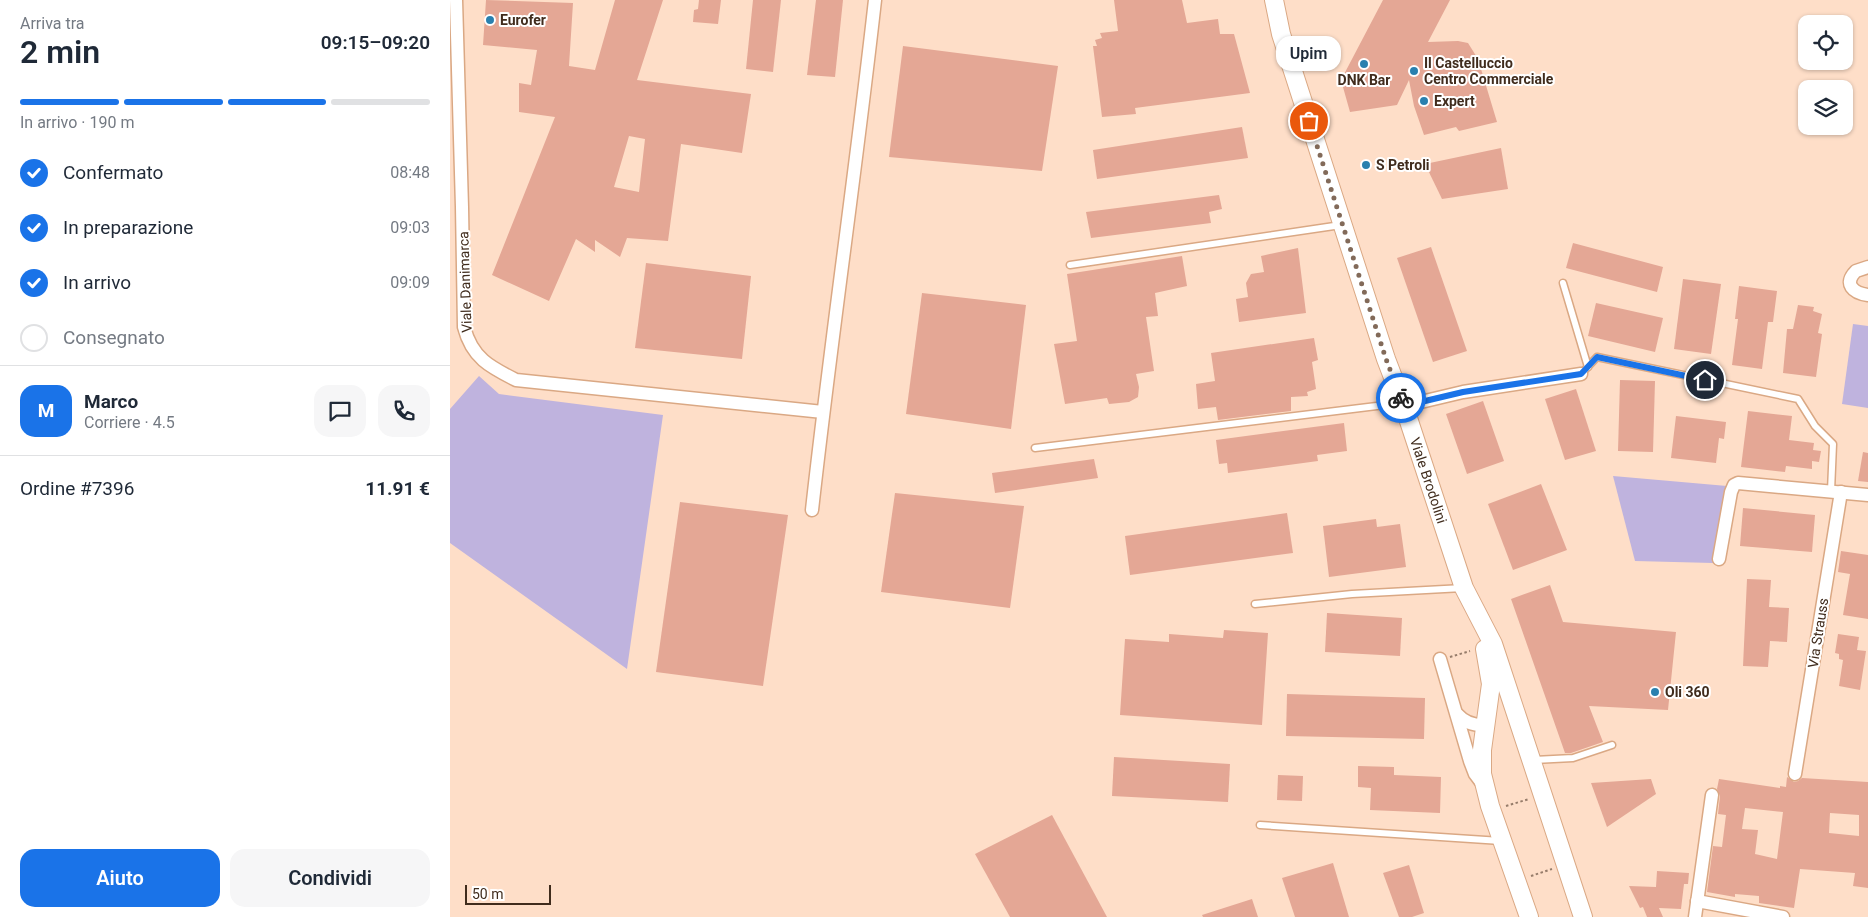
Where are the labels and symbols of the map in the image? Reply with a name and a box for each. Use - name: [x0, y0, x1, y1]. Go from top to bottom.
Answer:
- place label: Eurofer: [500, 12, 546, 28]
- marker: Eurofer: [484, 14, 496, 26]
- callout: Upim: [1276, 36, 1342, 71]
- place label: Il Castelluccio Centro Commerciale: [1424, 55, 1554, 87]
- marker: DNK Bar: [1358, 58, 1370, 70]
- marker: Il Castelluccio Centro Commerciale: [1408, 65, 1420, 77]
- place label: DNK Bar: [1338, 72, 1390, 88]
- place label: Expert: [1434, 93, 1475, 109]
- marker: Expert: [1418, 95, 1430, 107]
- pin: [1288, 100, 1330, 142]
- place label: S Petroli: [1376, 157, 1430, 173]
- marker: S Petroli: [1360, 159, 1372, 171]
- street label: Viale Danimarca: [455, 231, 475, 333]
- pin: [1684, 359, 1726, 401]
- courier: [1376, 373, 1426, 423]
- street label: Viale Brodolini: [1407, 435, 1450, 525]
- street label: Via Strauss: [1805, 597, 1831, 669]
- place label: Oli 360: [1665, 684, 1710, 700]
- marker: Oli 360: [1649, 686, 1661, 698]
- scale bar: [465, 882, 551, 905]

